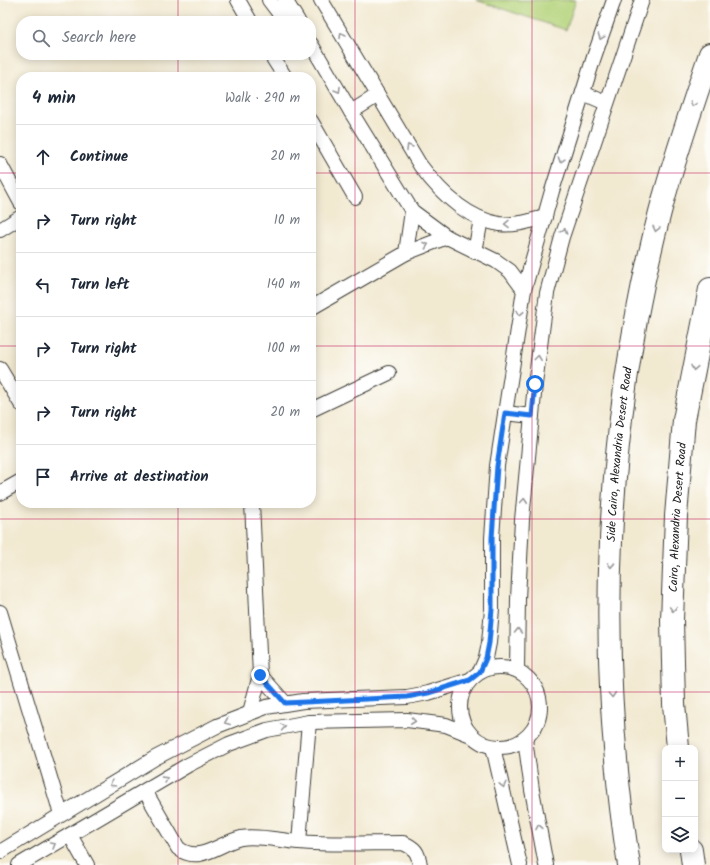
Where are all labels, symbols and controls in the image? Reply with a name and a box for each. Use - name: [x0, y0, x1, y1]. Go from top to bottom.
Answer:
- search box: [16, 16, 316, 60]
- text: Search here: [62, 26, 136, 50]
- icon: search: [30, 27, 52, 49]
- one-way arrow: [340, 32, 347, 39]
- one-way arrow: [598, 33, 606, 40]
- text: 4 min: [32, 85, 76, 112]
- one-way arrow: [333, 85, 340, 93]
- text: Walk · 290 m: [225, 88, 300, 109]
- one-way arrow: [689, 101, 698, 108]
- one-way arrow: [406, 144, 413, 151]
- text: Continue: [70, 145, 128, 169]
- icon: ahead: [32, 146, 54, 168]
- text: 20 m: [270, 146, 300, 167]
- one-way arrow: [557, 157, 566, 164]
- text: Turn right: [70, 209, 137, 233]
- icon: right: [32, 210, 54, 232]
- text: 10 m: [274, 210, 300, 231]
- one-way arrow: [504, 220, 510, 228]
- one-way arrow: [652, 225, 661, 232]
- one-way arrow: [559, 227, 568, 234]
- one-way arrow: [423, 241, 430, 249]
- text: Turn left: [70, 273, 130, 297]
- icon: left: [32, 274, 54, 296]
- text: 140 m: [267, 274, 300, 295]
- one-way arrow: [517, 310, 525, 316]
- text: Turn right: [70, 337, 137, 361]
- icon: right: [32, 338, 54, 360]
- text: 100 m: [267, 338, 300, 359]
- one-way arrow: [534, 355, 543, 361]
- street label: Side Cairo, Alexandria Desert Road: [601, 365, 638, 542]
- one-way arrow: [691, 365, 699, 371]
- route start: [526, 375, 544, 393]
- text: Turn right: [70, 401, 137, 425]
- icon: right: [32, 402, 54, 424]
- text: 20 m: [270, 402, 300, 423]
- street label: Cairo, Alexandria Desert Road: [664, 441, 692, 593]
- text: Arrive at destination: [70, 465, 209, 489]
- icon: arrive: [32, 466, 54, 488]
- one-way arrow: [519, 498, 528, 504]
- one-way arrow: [606, 562, 615, 568]
- one-way arrow: [668, 606, 677, 612]
- one-way arrow: [514, 628, 522, 634]
- route end: [251, 666, 269, 684]
- one-way arrow: [608, 692, 616, 698]
- one-way arrow: [410, 716, 416, 725]
- one-way arrow: [223, 717, 230, 725]
- one-way arrow: [280, 723, 286, 732]
- map controls: [662, 745, 698, 853]
- button: +: [662, 745, 698, 781]
- one-way arrow: [161, 776, 168, 784]
- one-way arrow: [109, 779, 116, 786]
- button: −: [662, 781, 698, 817]
- one-way arrow: [499, 782, 507, 788]
- button: layers: [662, 817, 698, 853]
- one-way arrow: [535, 824, 543, 830]
- one-way arrow: [49, 843, 56, 850]

